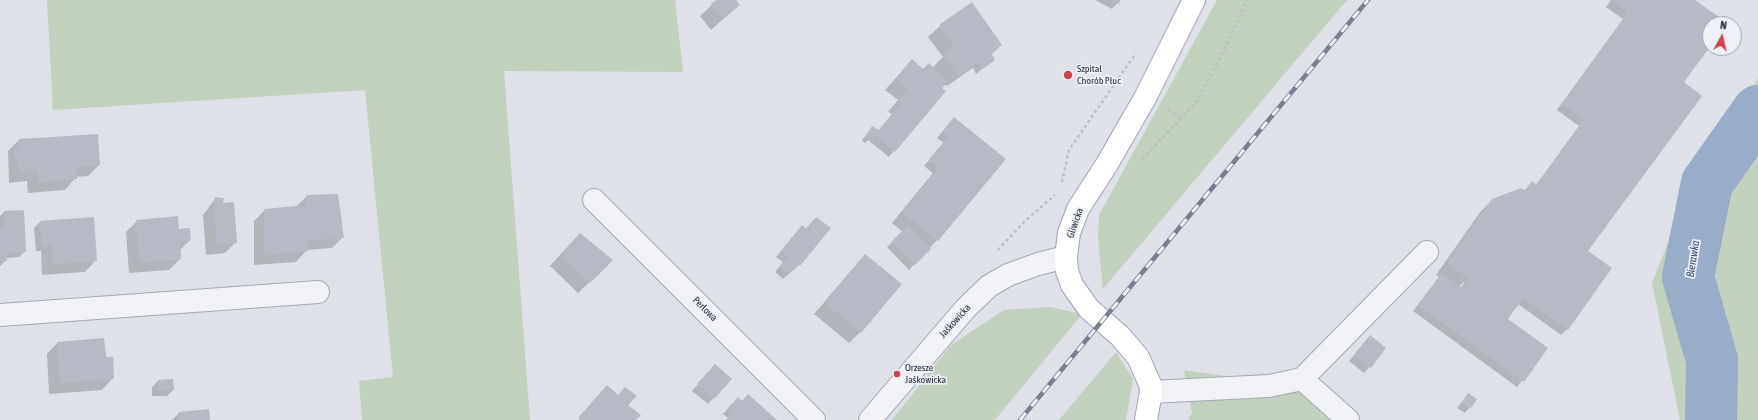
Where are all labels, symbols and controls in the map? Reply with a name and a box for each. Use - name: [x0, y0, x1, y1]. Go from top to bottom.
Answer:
- north arrow: [1702, 16, 1742, 56]
- text: N: [1719, 19, 1728, 32]
- place label: Szpital Chorób Płuc: [1077, 63, 1121, 86]
- marker: Szpital Chorób Płuc: [1062, 69, 1074, 81]
- street label: Gliwicka: [1064, 206, 1086, 240]
- water label: Bierawka: [1684, 240, 1702, 278]
- street label: Perłowa: [690, 294, 720, 324]
- street label: Jaśkowicka: [937, 302, 973, 340]
- place label: Orzesze Jaśkowicka: [905, 362, 946, 386]
- marker: Orzesze Jaśkowicka: [892, 369, 902, 379]

